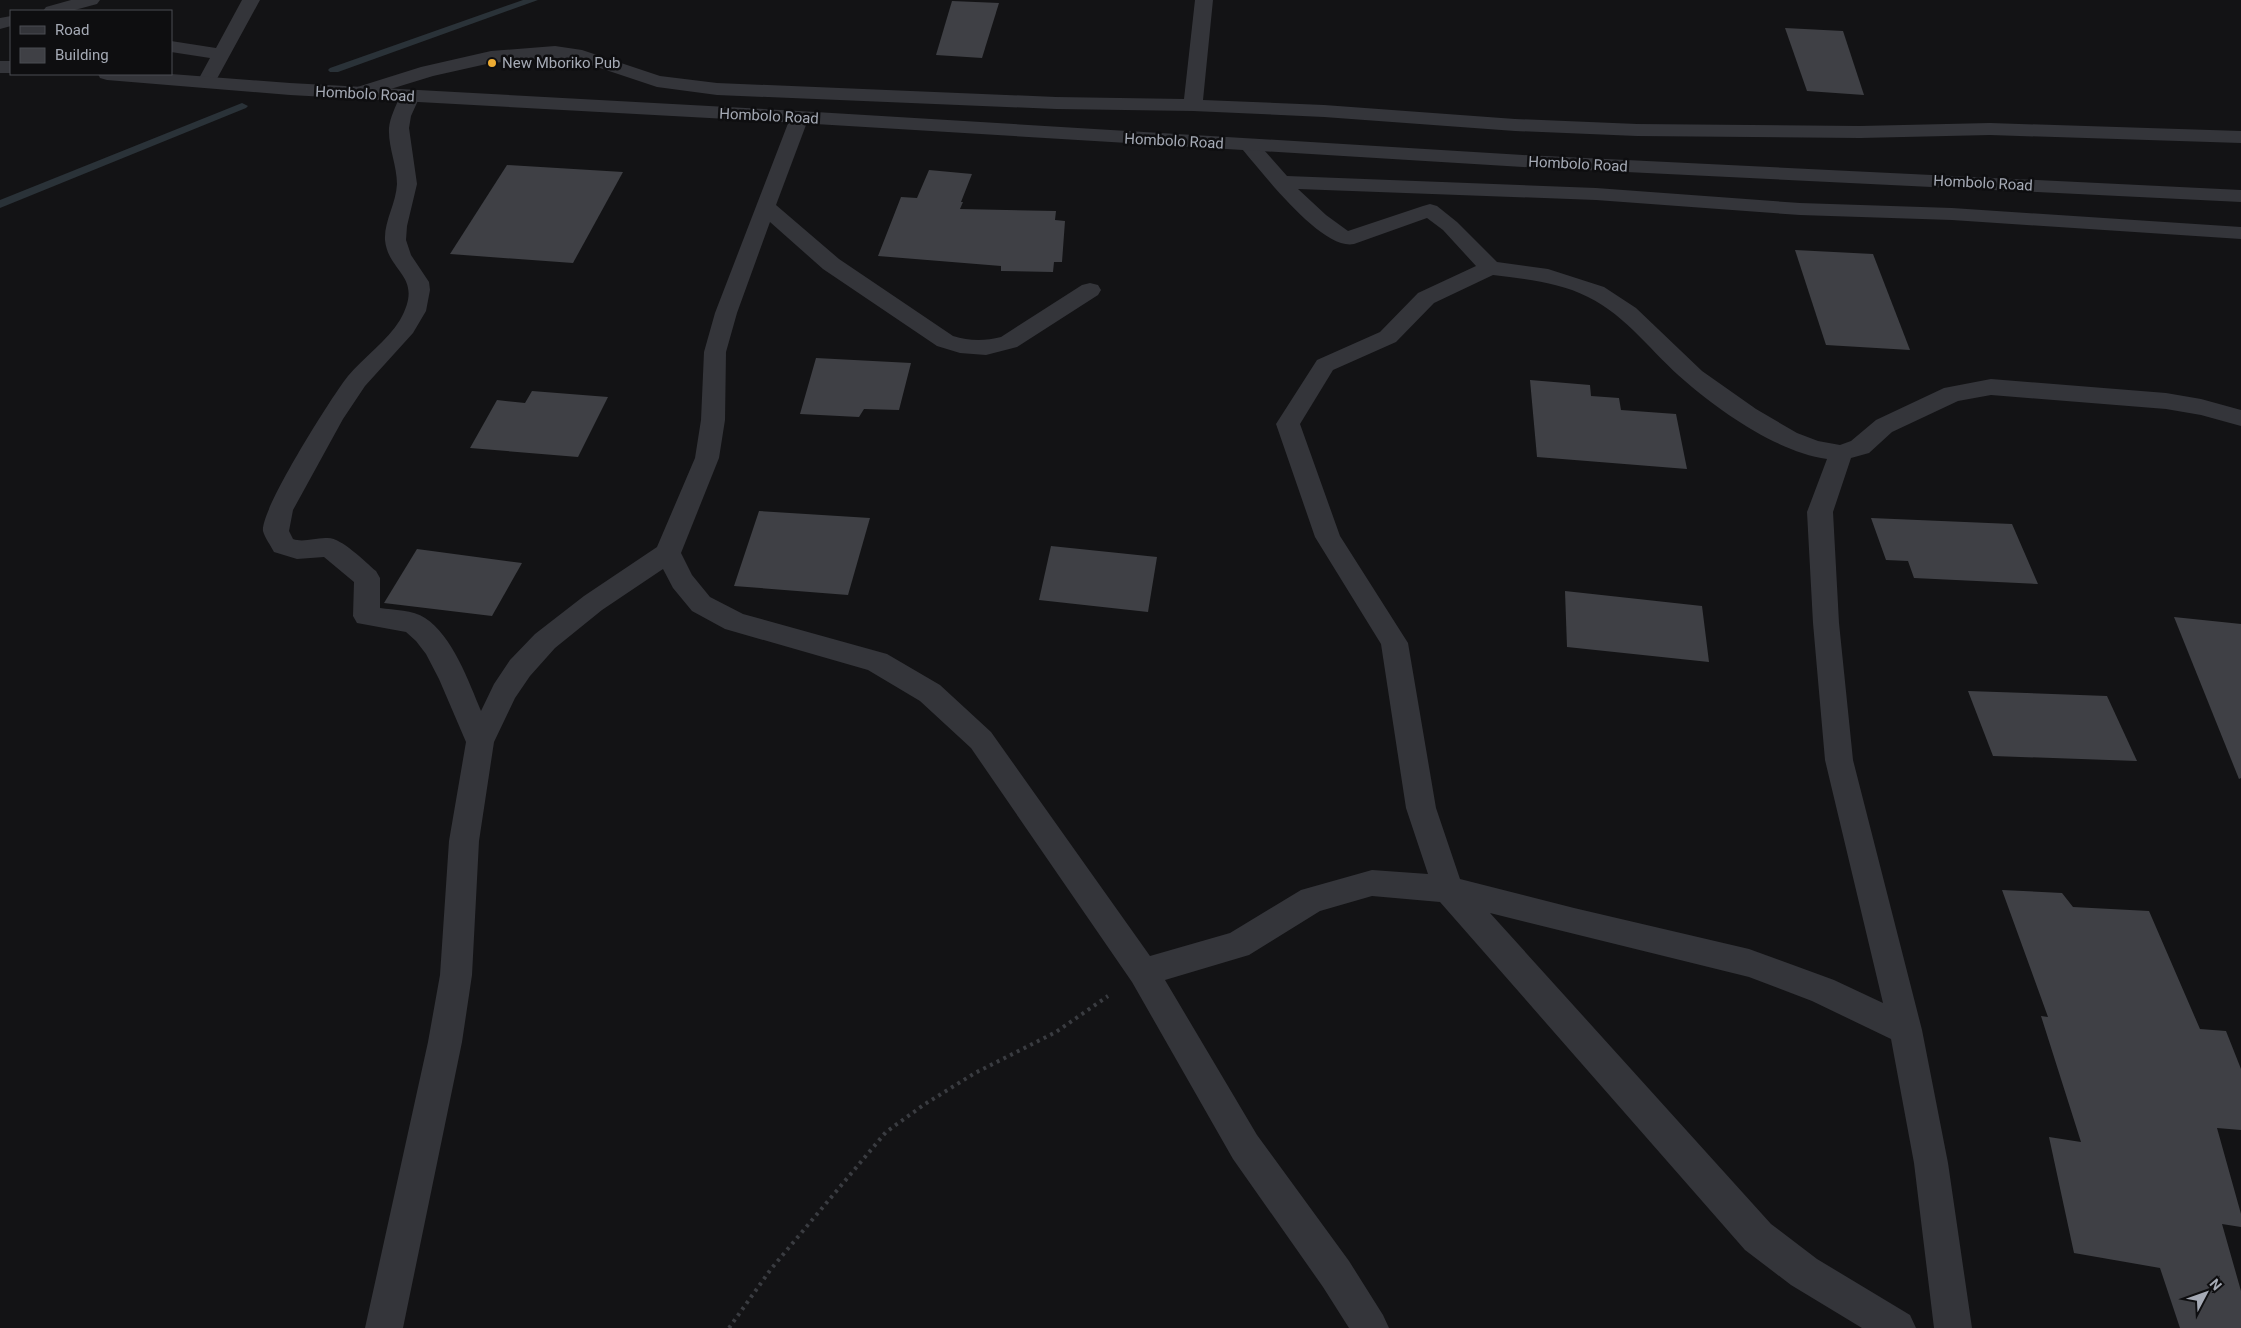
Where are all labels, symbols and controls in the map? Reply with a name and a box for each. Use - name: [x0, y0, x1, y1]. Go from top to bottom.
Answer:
- legend: [10, 10, 172, 75]
- text: Road: [55, 21, 89, 39]
- text: Building: [55, 46, 109, 64]
- place label: New Mboriko Pub: [502, 54, 620, 72]
- marker: New Mboriko Pub: [486, 57, 498, 69]
- street label: Hombolo Road: [315, 82, 415, 106]
- street label: Hombolo Road: [719, 104, 819, 128]
- street label: Hombolo Road: [1124, 129, 1224, 153]
- street label: Hombolo Road: [1528, 152, 1628, 176]
- street label: Hombolo Road: [1933, 171, 2033, 195]
- north arrow: [2181, 1268, 2231, 1318]
- text: N: [2207, 1275, 2225, 1293]

